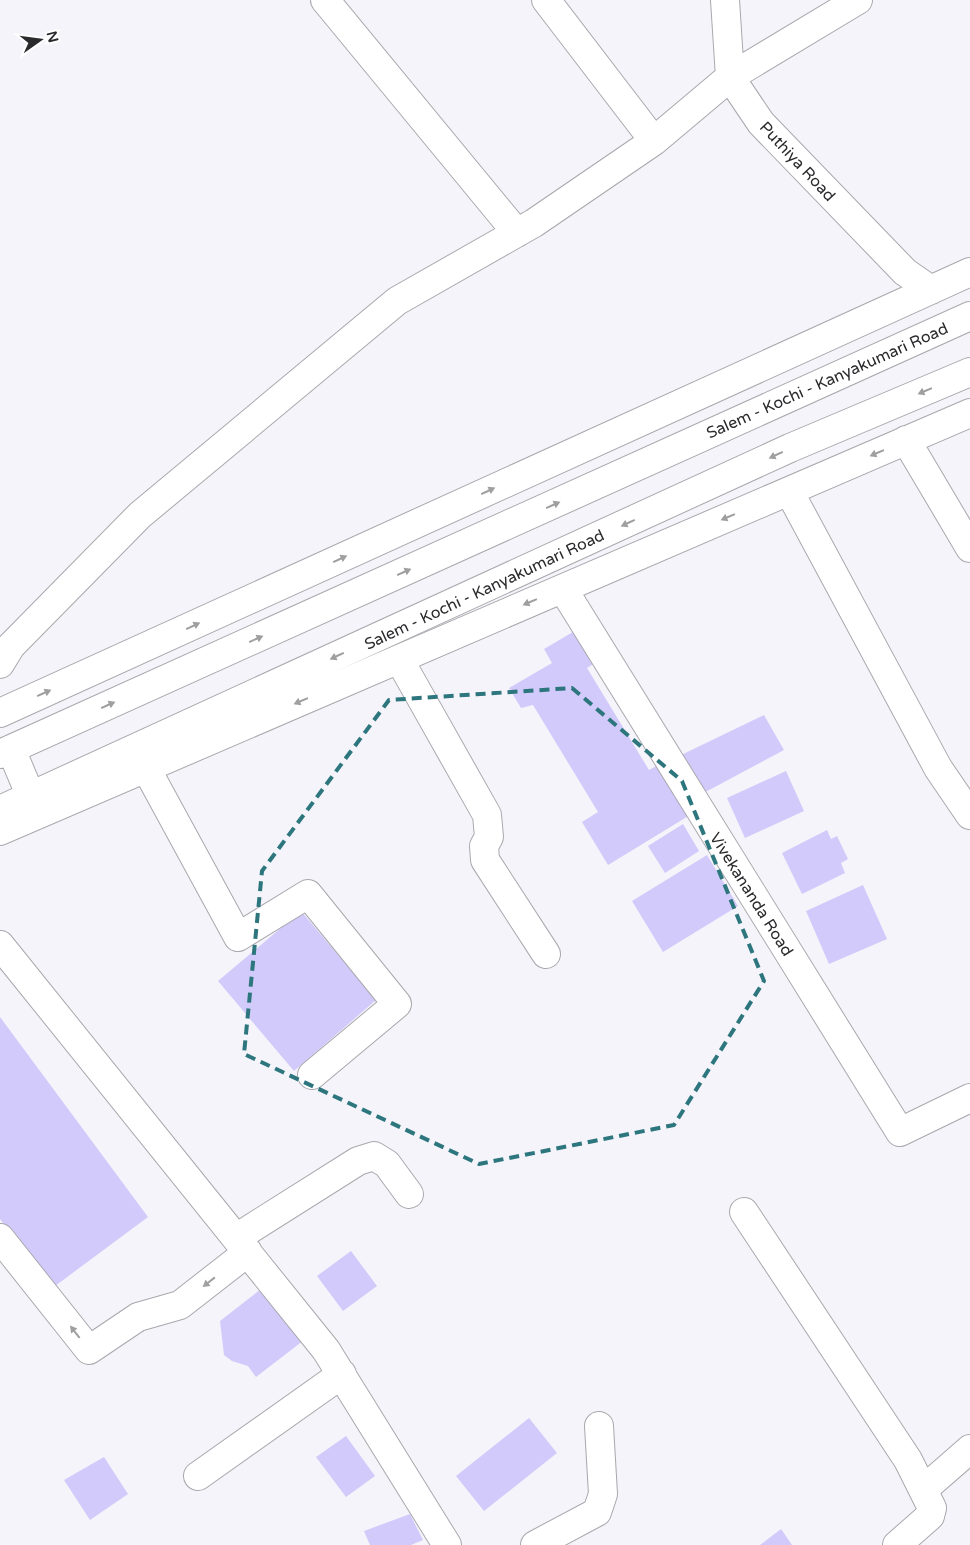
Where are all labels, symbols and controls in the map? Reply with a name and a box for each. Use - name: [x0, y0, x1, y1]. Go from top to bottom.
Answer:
- north arrow: [15, 15, 65, 65]
- text: N: [43, 29, 62, 44]
- street label: Puthiya Road: [755, 118, 839, 206]
- street label: Salem - Kochi - Kanyakumari Road: [703, 318, 951, 443]
- one-way arrow: [917, 387, 932, 395]
- one-way arrow: [870, 449, 884, 457]
- one-way arrow: [769, 451, 783, 459]
- one-way arrow: [481, 487, 495, 495]
- one-way arrow: [546, 500, 560, 508]
- one-way arrow: [721, 514, 735, 522]
- one-way arrow: [621, 519, 635, 527]
- street label: Salem - Kochi - Kanyakumari Road: [361, 525, 608, 654]
- one-way arrow: [333, 554, 347, 562]
- one-way arrow: [397, 567, 411, 575]
- one-way arrow: [523, 599, 538, 607]
- one-way arrow: [186, 622, 200, 630]
- one-way arrow: [249, 634, 263, 642]
- one-way arrow: [330, 652, 344, 660]
- one-way arrow: [37, 689, 51, 697]
- one-way arrow: [294, 698, 308, 706]
- one-way arrow: [101, 701, 115, 709]
- street label: Vivekananda Road: [705, 829, 797, 960]
- one-way arrow: [203, 1277, 216, 1288]
- one-way arrow: [70, 1325, 80, 1339]

